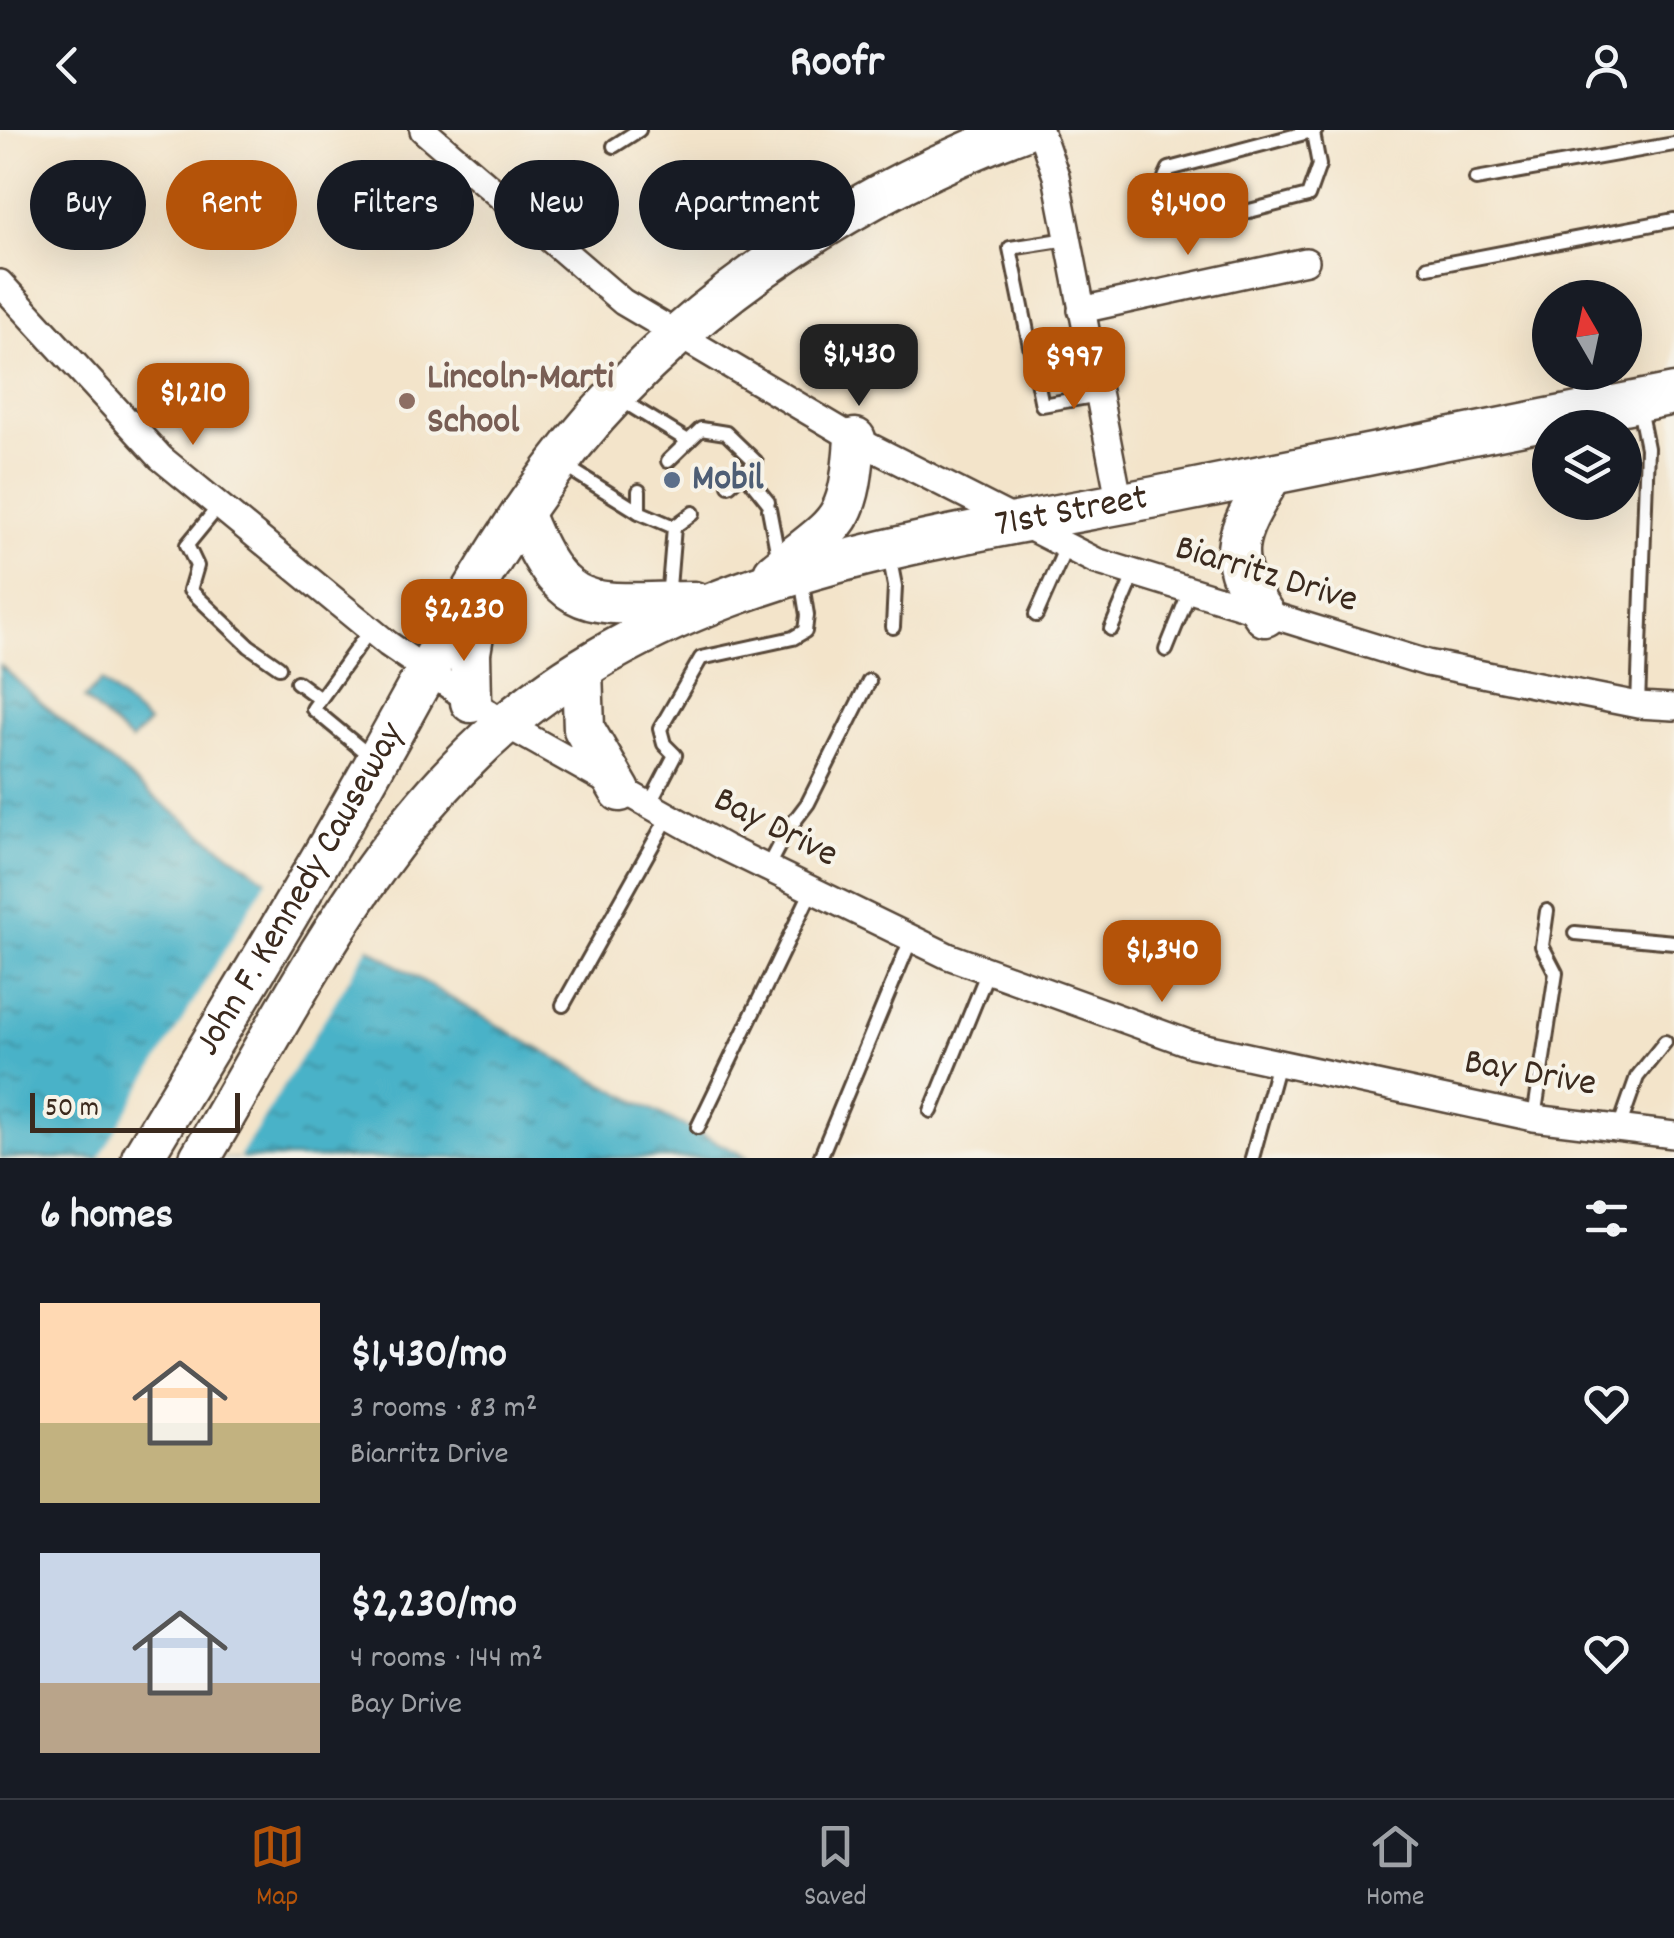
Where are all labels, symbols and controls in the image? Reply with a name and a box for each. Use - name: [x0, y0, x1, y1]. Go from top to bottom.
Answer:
- text: Roofr: [790, 33, 884, 97]
- icon: back: [40, 38, 95, 93]
- icon: person: [1579, 38, 1634, 93]
- chip: Buy: [30, 160, 146, 250]
- chip: Rent: [166, 160, 297, 250]
- chip: Filters: [317, 160, 474, 250]
- chip: New: [494, 160, 619, 250]
- chip: Apartment: [639, 160, 855, 250]
- pin: $1,400: [1107, 173, 1269, 258]
- text: $1,400: [1149, 182, 1227, 228]
- north arrow: [1532, 280, 1642, 390]
- map controls: [1532, 280, 1642, 520]
- pin: $1,430: [778, 324, 940, 409]
- pin: $997: [1015, 327, 1133, 412]
- text: $1,430: [822, 333, 896, 379]
- text: $997: [1045, 336, 1103, 382]
- place label: Lincoln-Marti School: [427, 352, 614, 451]
- pin: $1,210: [112, 363, 274, 448]
- text: $1,210: [159, 372, 227, 418]
- marker: Lincoln-Marti School: [396, 390, 418, 412]
- button: layers: [1532, 410, 1642, 520]
- place label: Mobil: [692, 453, 765, 508]
- marker: Mobil: [661, 469, 683, 491]
- street label: 71st Street: [991, 472, 1152, 554]
- street label: Biarritz Drive: [1168, 522, 1364, 630]
- pin: $2,230: [383, 579, 545, 664]
- text: $2,230: [423, 588, 505, 634]
- street label: John F. Kennedy Causeway: [182, 712, 420, 1067]
- street label: Bay Drive: [703, 774, 847, 884]
- pin: $1,340: [1081, 920, 1243, 1005]
- text: $1,340: [1125, 929, 1199, 975]
- street label: Bay Drive: [1460, 1036, 1600, 1114]
- scale bar: [30, 1088, 240, 1133]
- text: 50 m: [45, 1090, 99, 1130]
- text: 6 homes: [40, 1188, 173, 1248]
- icon: filters: [1579, 1191, 1634, 1246]
- text: $1,430/mo: [350, 1327, 507, 1387]
- icon: home: [120, 1343, 240, 1463]
- icon: heart: [1579, 1376, 1634, 1431]
- text: 3 rooms · 83 m²: [350, 1387, 537, 1433]
- text: Biarritz Drive: [350, 1433, 509, 1479]
- text: $2,230/mo: [350, 1577, 517, 1637]
- icon: home: [120, 1593, 240, 1713]
- icon: heart: [1579, 1626, 1634, 1681]
- text: 4 rooms · 144 m²: [350, 1637, 543, 1683]
- text: Bay Drive: [350, 1683, 462, 1729]
- tab: Map: [250, 1819, 305, 1919]
- tab: Saved: [804, 1819, 867, 1919]
- tab: Home: [1366, 1819, 1424, 1919]

